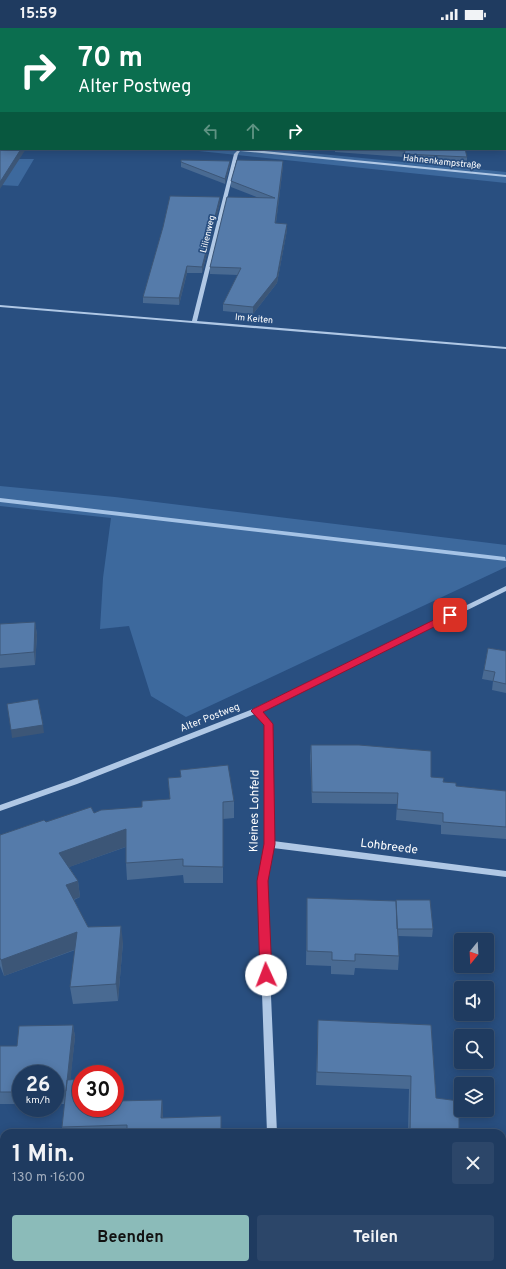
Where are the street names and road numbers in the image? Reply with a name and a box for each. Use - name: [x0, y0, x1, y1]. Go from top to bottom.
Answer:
- street label: Hahnenkampstraße: [402, 152, 482, 172]
- street label: Lilienweg: [198, 214, 218, 254]
- street label: Im Keiten: [234, 312, 274, 326]
- street label: Alter Postweg: [178, 701, 242, 735]
- street label: Kleines Lohfeld: [246, 770, 264, 852]
- street label: Lohbreede: [359, 836, 419, 858]

